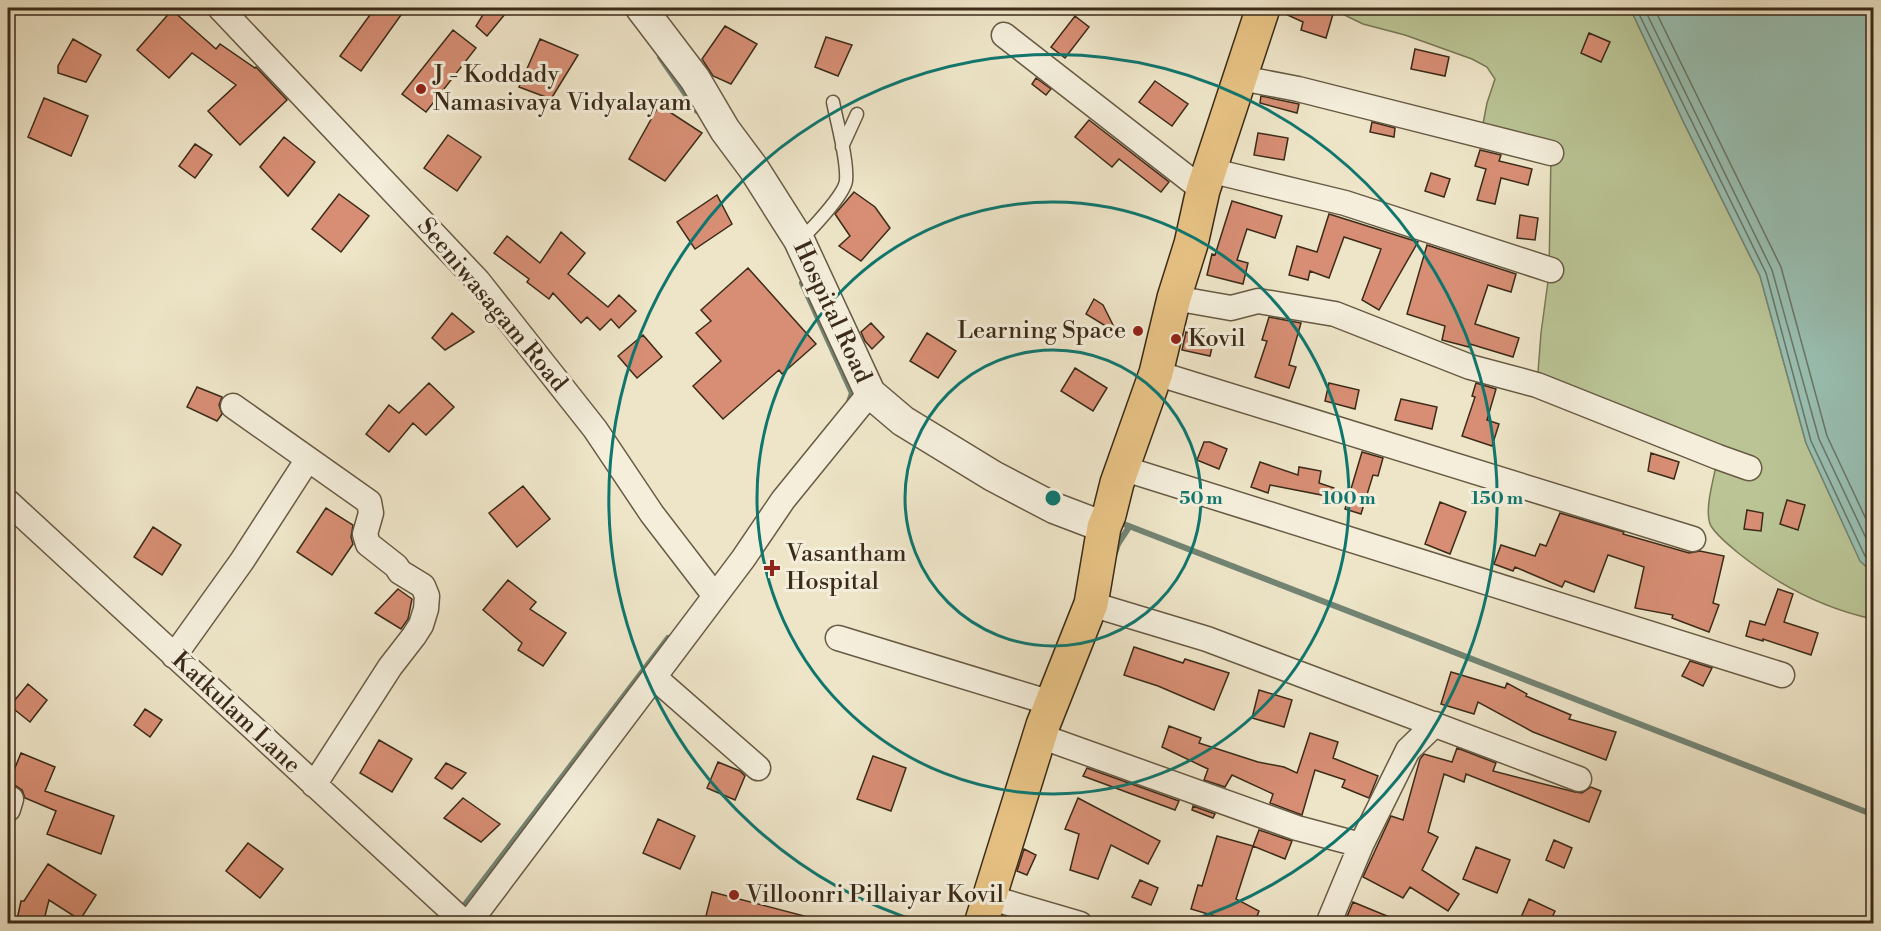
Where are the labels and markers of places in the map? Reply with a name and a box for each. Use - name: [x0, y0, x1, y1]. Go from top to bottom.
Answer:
- place label: J - Koddady Namasivaya Vidyalayam: [432, 60, 692, 118]
- marker: J - Koddady Namasivaya Vidyalayam: [414, 82, 428, 96]
- place label: Learning Space: [957, 316, 1126, 346]
- marker: Learning Space: [1131, 324, 1145, 338]
- place label: Kovil: [1188, 324, 1245, 354]
- marker: Kovil: [1169, 332, 1183, 346]
- centre of rings: [1043, 488, 1063, 508]
- place label: Vasantham Hospital: [785, 539, 906, 597]
- marker: Vasantham Hospital: [763, 559, 781, 577]
- place label: Villoonri Pillaiyar Kovil: [745, 880, 1004, 910]
- marker: Villoonri Pillaiyar Kovil: [727, 888, 741, 902]

